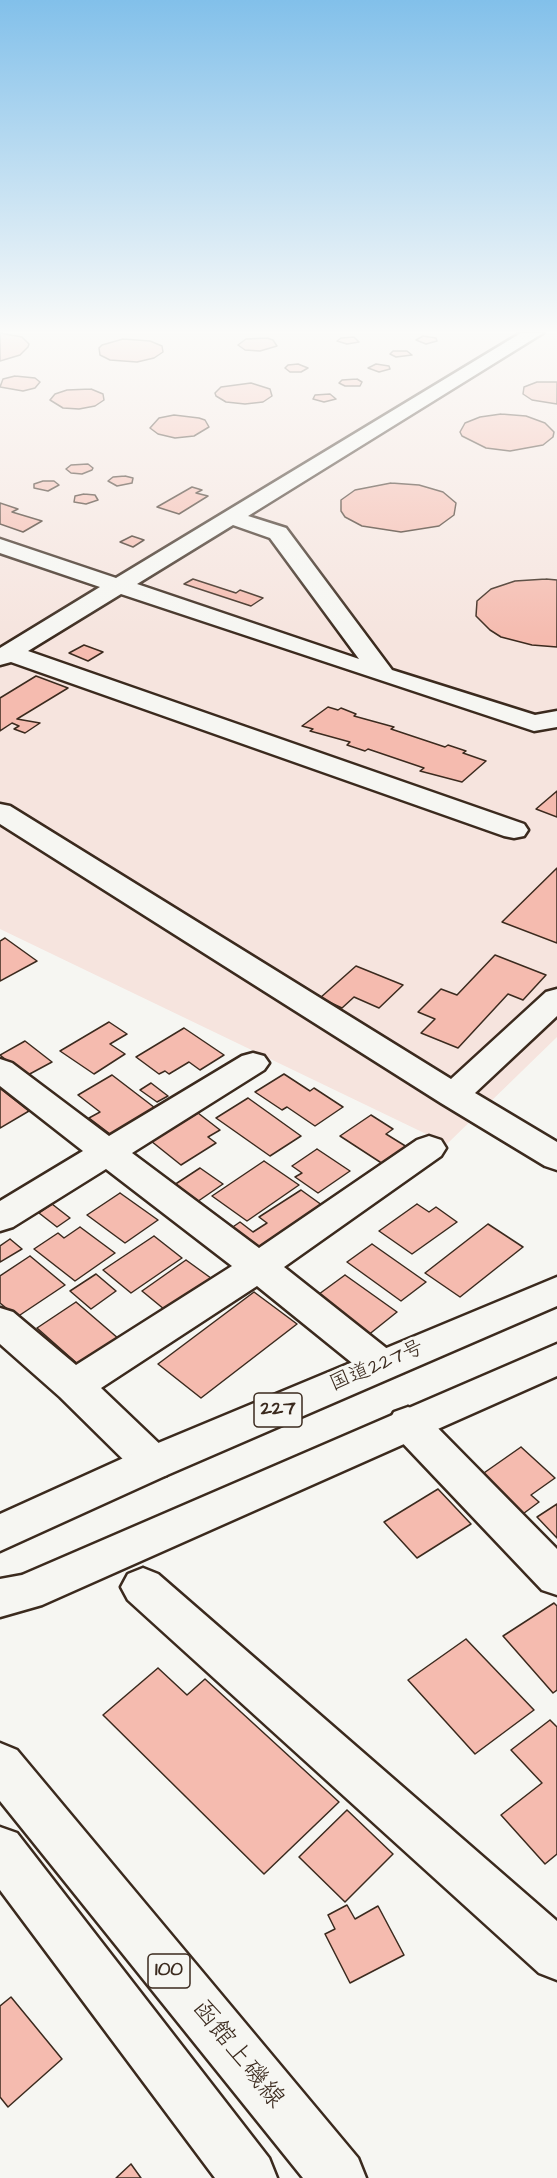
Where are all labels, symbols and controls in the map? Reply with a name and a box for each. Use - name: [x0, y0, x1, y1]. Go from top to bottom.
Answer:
- street label: 国道227号: [326, 1336, 428, 1398]
- road number: 227: [254, 1393, 302, 1427]
- road number: 100: [148, 1954, 190, 1988]
- street label: 函館上磯線: [184, 1995, 290, 2115]

